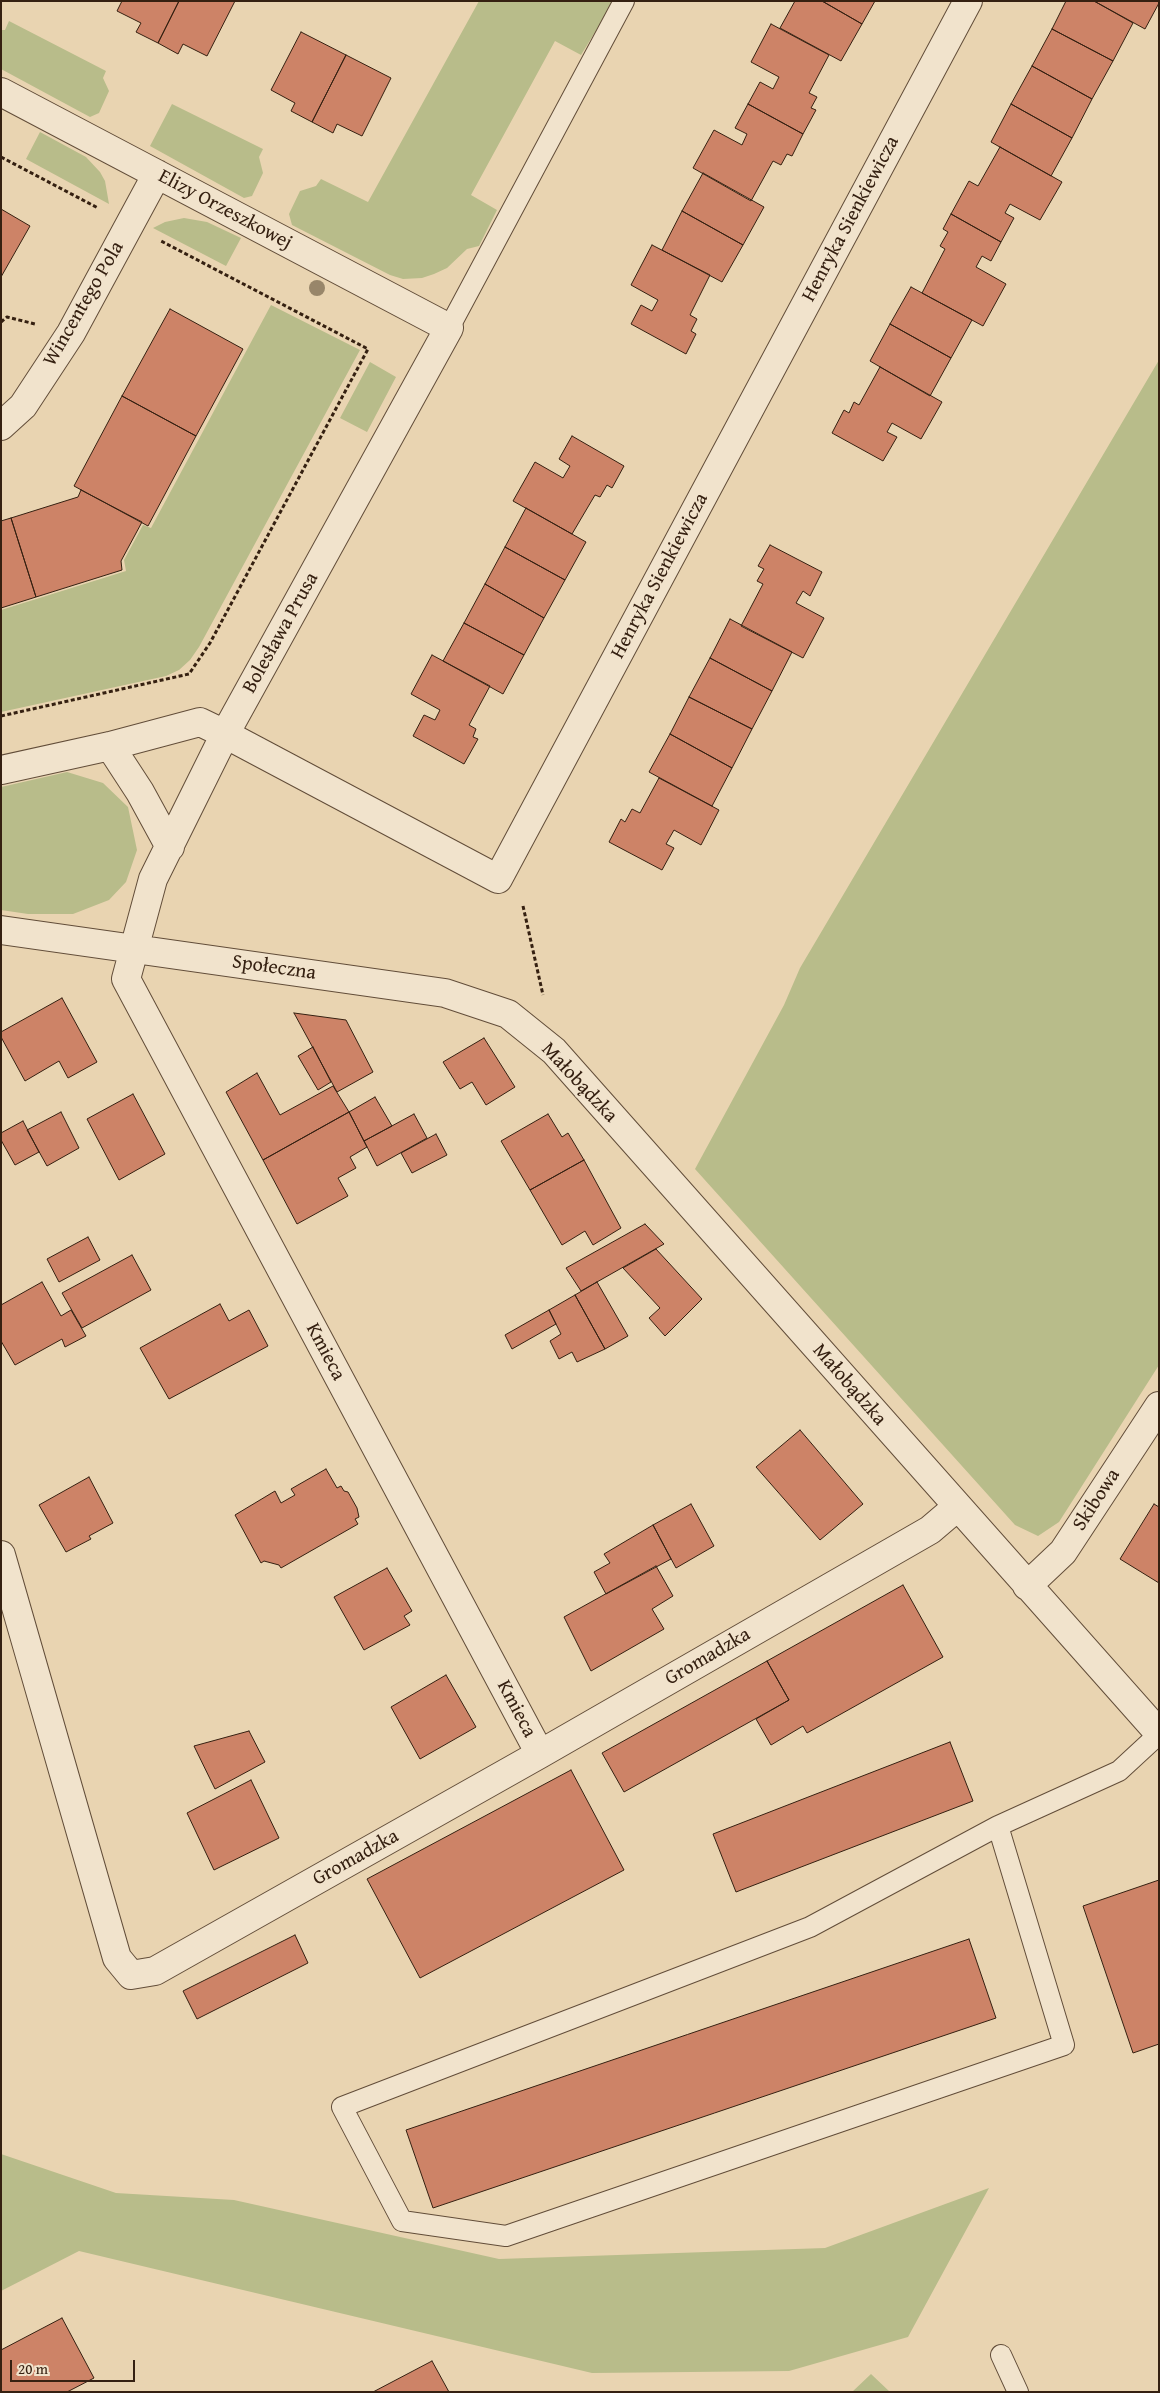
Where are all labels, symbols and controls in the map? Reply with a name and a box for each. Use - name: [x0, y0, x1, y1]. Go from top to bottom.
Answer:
- street label: Henryka Sienkiewicza: [797, 132, 905, 306]
- street label: Elizy Orzeszkowej: [154, 165, 296, 255]
- street label: Wincentego Pola: [39, 237, 129, 371]
- street label: Henryka Sienkiewicza: [606, 489, 714, 663]
- street label: Bolesława Prusa: [238, 568, 324, 698]
- street label: Społeczna: [231, 950, 317, 986]
- street label: Małobądzka: [536, 1038, 622, 1128]
- street label: Kmieca: [300, 1319, 350, 1385]
- street label: Małobądzka: [807, 1339, 891, 1431]
- street label: Skibowa: [1068, 1464, 1126, 1536]
- street label: Gromadzka: [661, 1623, 755, 1691]
- street label: Kmieca: [491, 1676, 541, 1742]
- street label: Gromadzka: [309, 1825, 403, 1891]
- scale bar: [12, 2350, 138, 2382]
- text: 20 m: [18, 2358, 48, 2379]

